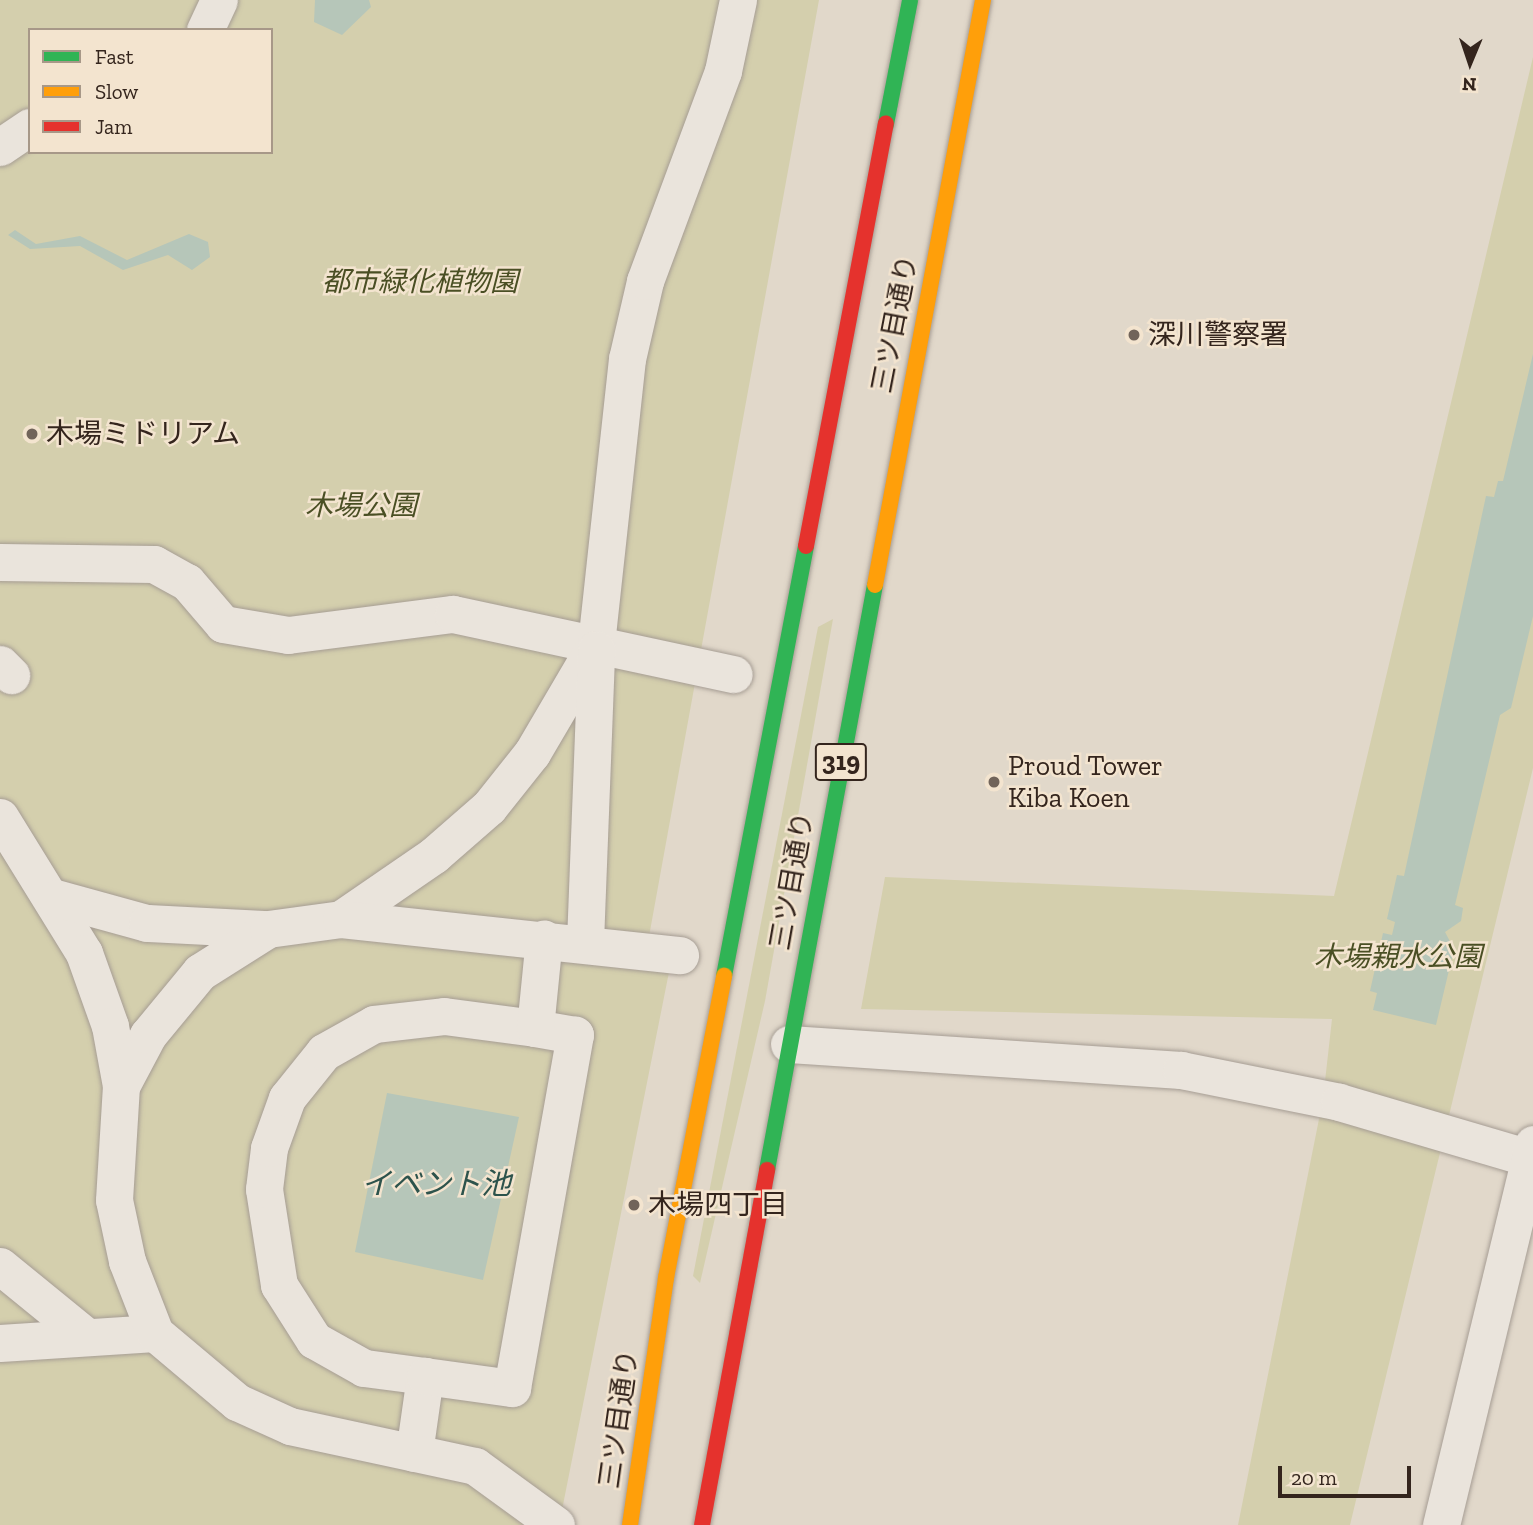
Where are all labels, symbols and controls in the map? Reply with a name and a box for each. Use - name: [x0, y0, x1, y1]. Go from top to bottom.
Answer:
- legend: [28, 28, 273, 154]
- north arrow: [1435, 28, 1505, 98]
- text: Fast: [95, 44, 134, 69]
- text: N: [1462, 73, 1477, 96]
- text: Slow: [95, 79, 138, 104]
- text: Jam: [95, 114, 132, 139]
- street label: 三ツ目通り: [865, 252, 925, 396]
- park label: 都市緑化植物園: [322, 265, 518, 299]
- place label: 深川警察署: [1148, 318, 1288, 352]
- marker: 深川警察署: [1126, 327, 1142, 343]
- place label: 木場ミドリアム: [46, 417, 242, 451]
- marker: 木場ミドリアム: [24, 426, 40, 442]
- park label: 木場公園: [305, 489, 417, 523]
- road number: 319: [815, 740, 867, 784]
- place label: Proud Tower Kiba Koen: [1008, 749, 1163, 815]
- marker: Proud Tower Kiba Koen: [986, 774, 1002, 790]
- street label: 三ツ目通り: [763, 809, 821, 953]
- park label: 木場親水公園: [1314, 940, 1482, 974]
- water label: イベント池: [361, 1166, 511, 1202]
- place label: 木場四丁目: [648, 1188, 788, 1222]
- marker: 木場四丁目: [626, 1197, 642, 1213]
- street label: 三ツ目通り: [593, 1347, 645, 1491]
- scale bar: [1281, 1452, 1414, 1496]
- text: 20 m: [1291, 1465, 1337, 1490]

